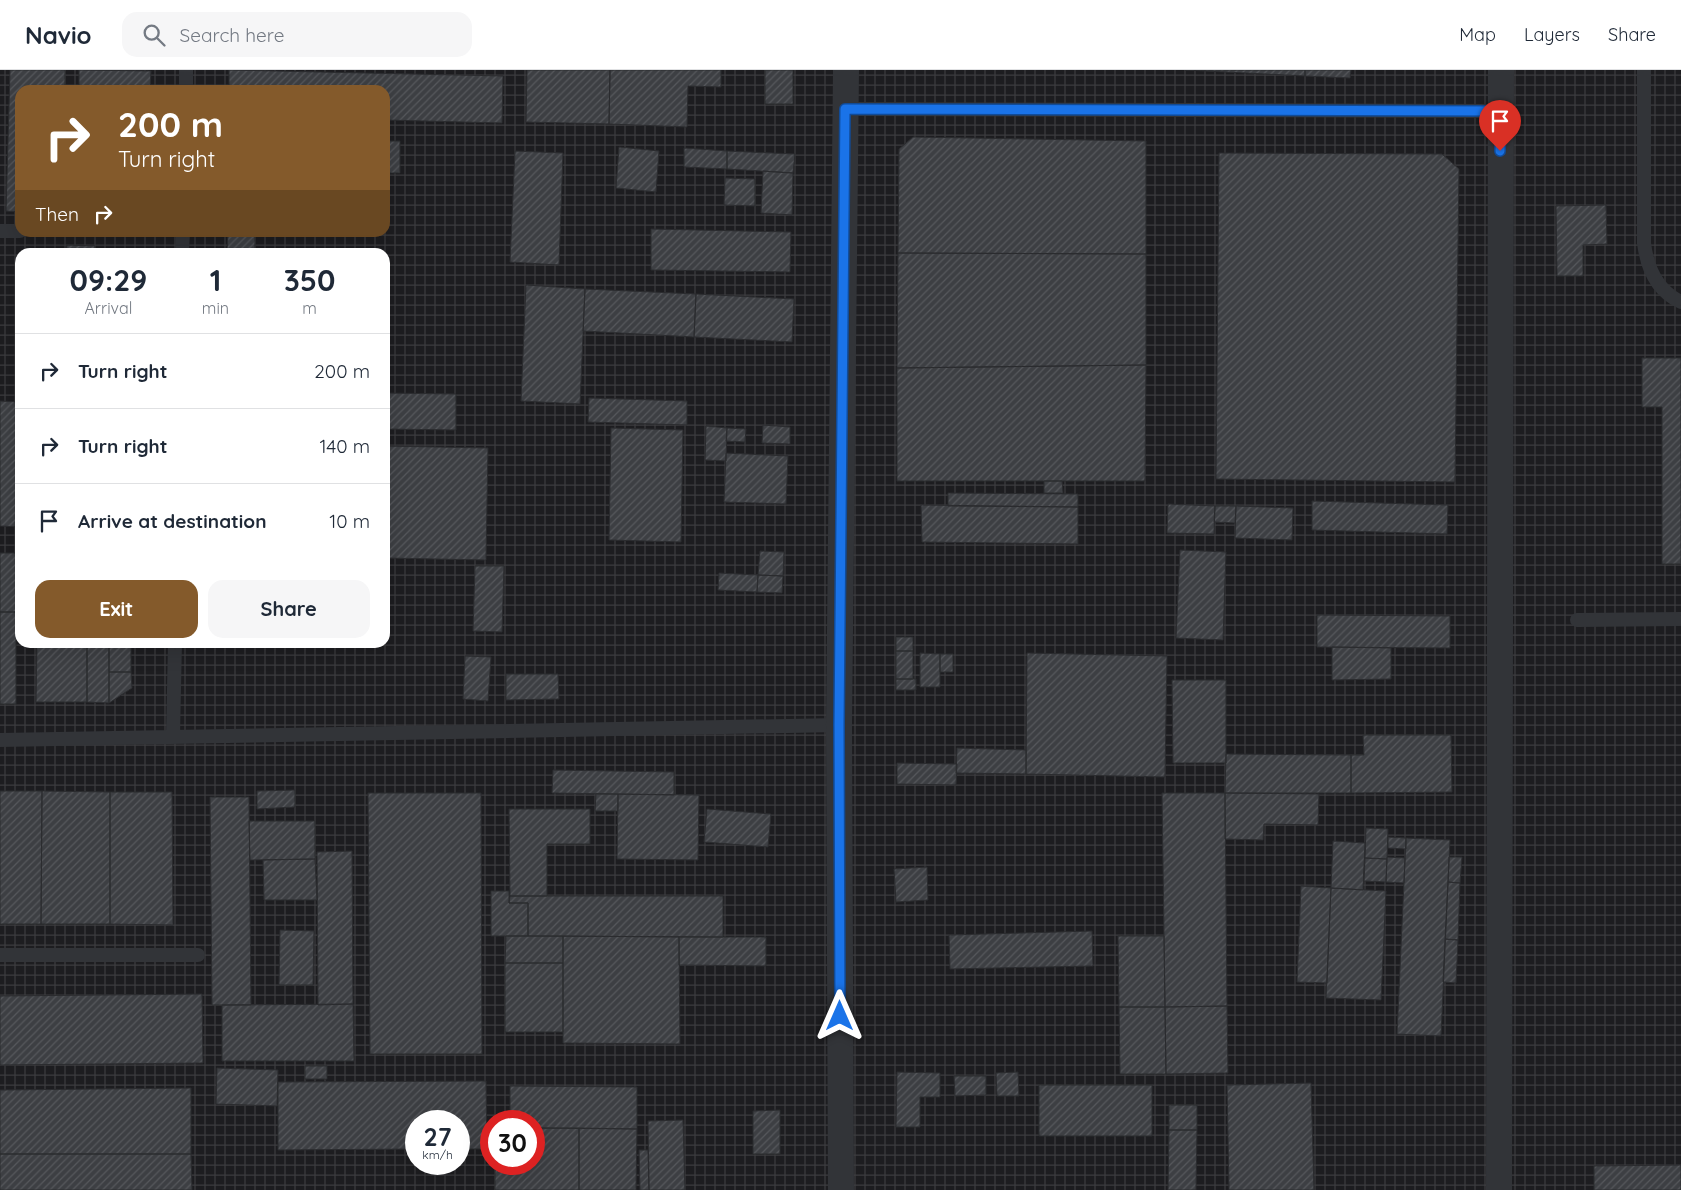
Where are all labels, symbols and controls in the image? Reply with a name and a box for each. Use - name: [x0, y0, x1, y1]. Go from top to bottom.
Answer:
- search box: [122, 12, 472, 57]
- text: Navio: [25, 20, 92, 50]
- icon: search: [140, 21, 168, 49]
- text: Search here: [180, 23, 284, 47]
- text: Map: [1459, 23, 1496, 46]
- text: Layers: [1524, 23, 1580, 46]
- text: Share: [1608, 23, 1656, 46]
- pin: [1479, 100, 1521, 151]
- text: 200 m: [118, 102, 223, 146]
- icon: right: [35, 105, 100, 170]
- icon: arrive: [1486, 107, 1514, 135]
- text: Turn right: [118, 145, 215, 173]
- icon: right: [89, 200, 117, 228]
- text: Then: [35, 202, 79, 226]
- text: 09:29: [70, 261, 147, 299]
- text: 1: [210, 261, 221, 299]
- text: 350: [284, 261, 335, 299]
- text: Arrival: [84, 298, 132, 318]
- text: min: [202, 298, 229, 318]
- text: m: [302, 298, 317, 318]
- icon: right: [35, 357, 63, 385]
- text: Turn right: [78, 359, 167, 383]
- text: 200 m: [314, 359, 370, 383]
- icon: right: [35, 432, 63, 460]
- text: Turn right: [78, 434, 167, 458]
- text: 140 m: [319, 434, 370, 458]
- icon: arrive: [35, 507, 63, 535]
- text: Arrive at destination: [78, 509, 267, 533]
- text: 10 m: [329, 509, 370, 533]
- button: Exit: [35, 580, 198, 638]
- button: Share: [208, 580, 370, 638]
- position arrow: [813, 989, 865, 1041]
- speed limit sign: 30: [480, 1110, 545, 1175]
- text: 27: [424, 1121, 451, 1152]
- text: km/h: [422, 1147, 453, 1162]

